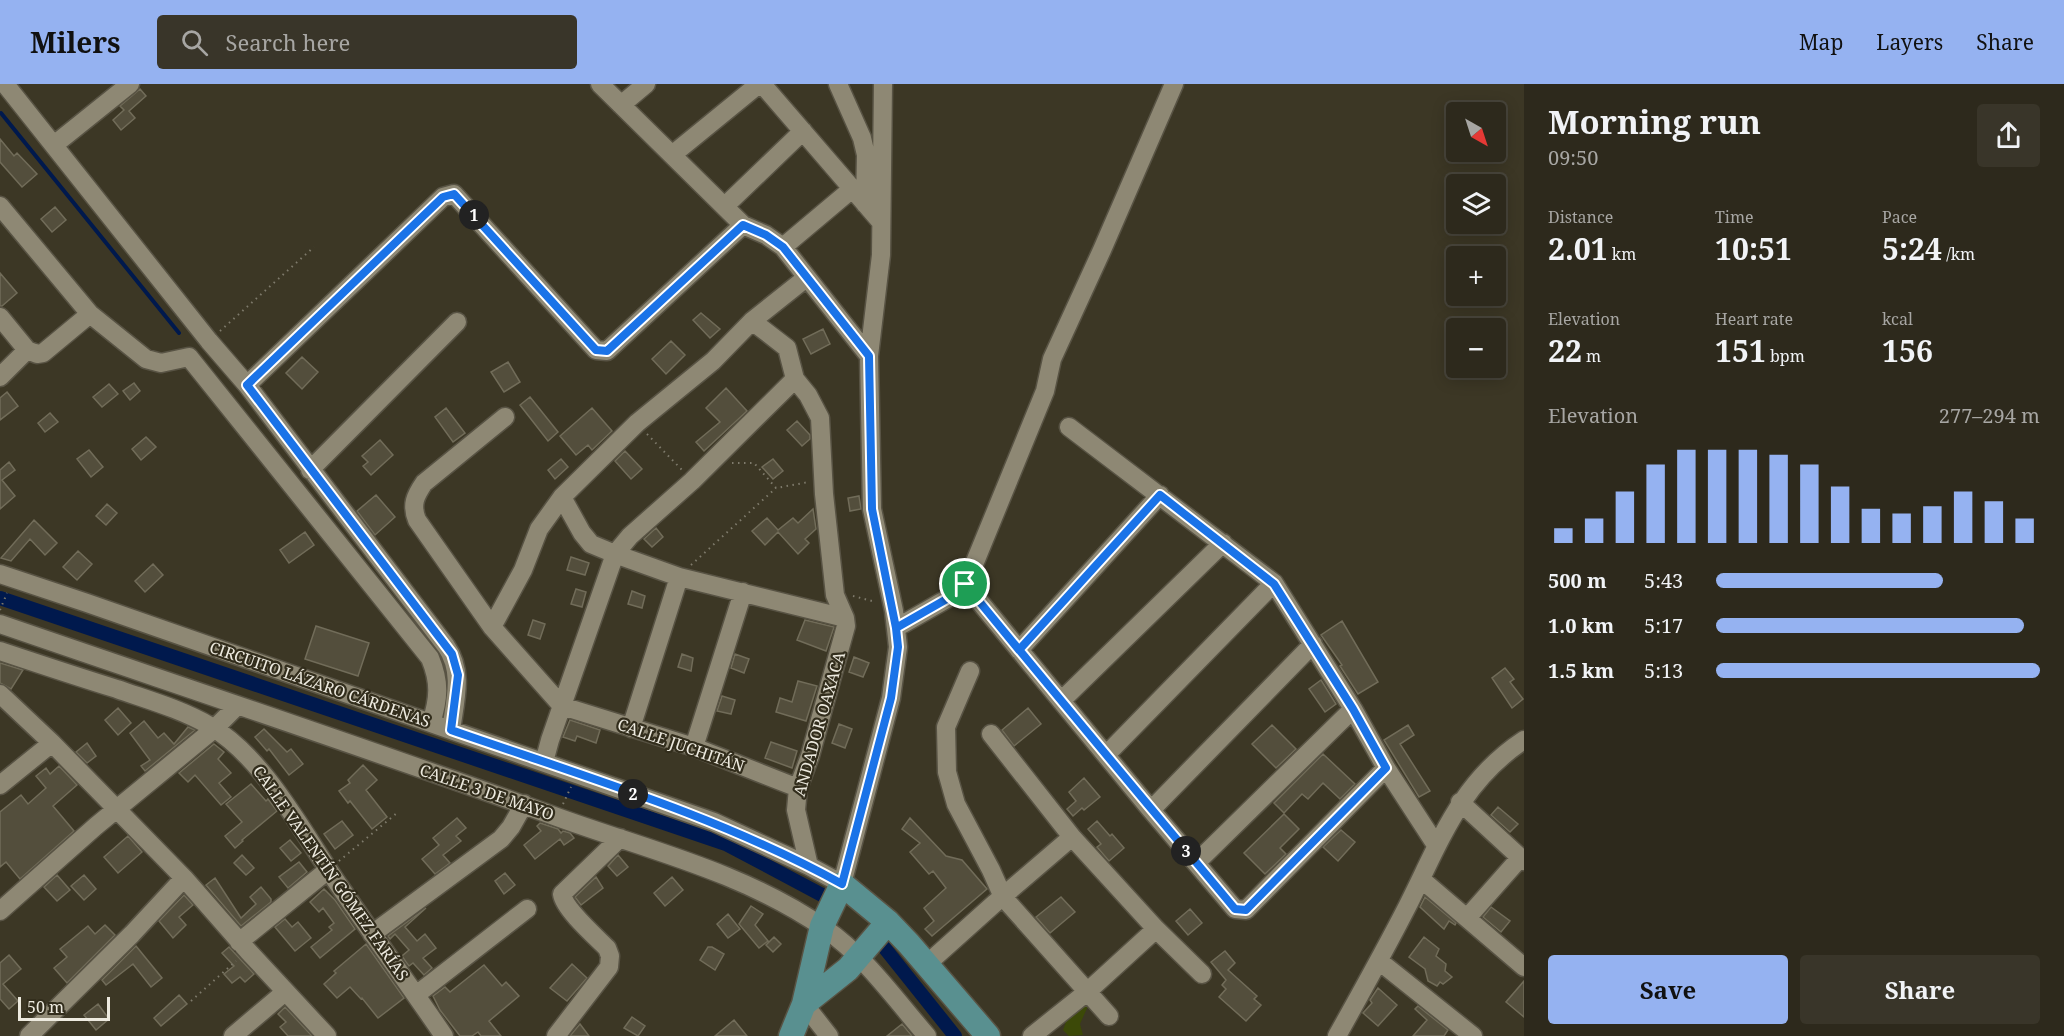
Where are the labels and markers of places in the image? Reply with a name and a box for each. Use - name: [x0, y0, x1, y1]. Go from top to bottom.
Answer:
- pin: 1: [459, 200, 489, 230]
- pin: [939, 558, 990, 609]
- pin: 2: [618, 779, 648, 809]
- pin: 3: [1171, 836, 1201, 866]

